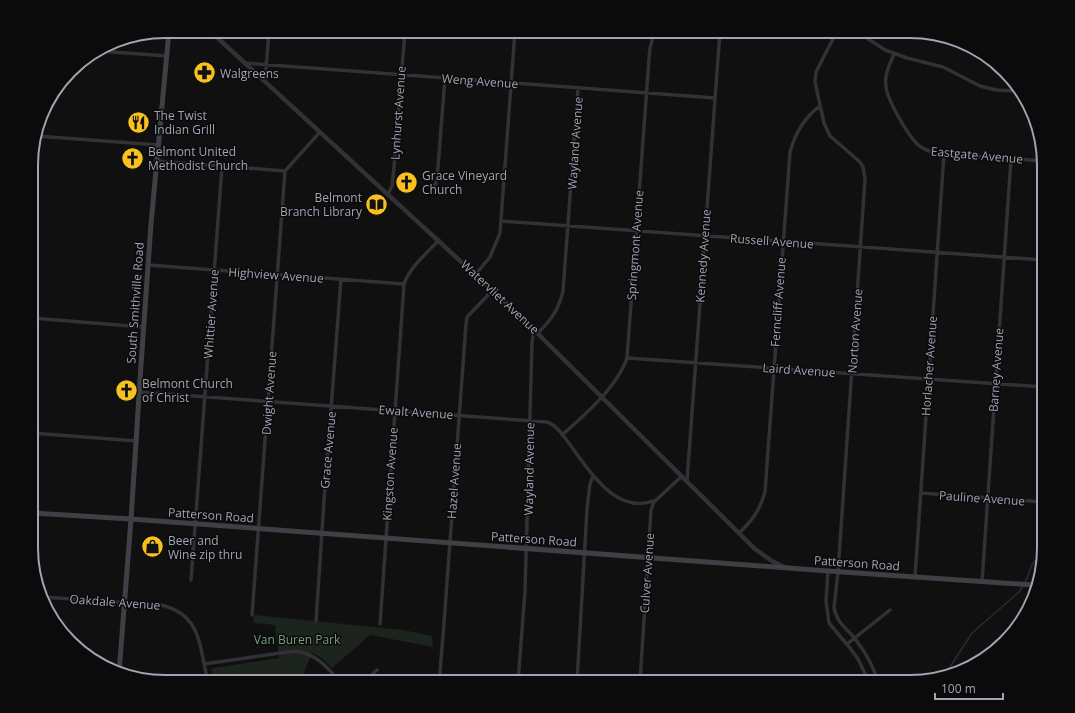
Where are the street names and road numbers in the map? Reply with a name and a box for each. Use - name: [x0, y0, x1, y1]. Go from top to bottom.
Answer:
- street label: Lynhurst Avenue: [386, 65, 410, 161]
- street label: Weng Avenue: [441, 70, 519, 92]
- street label: Wayland Avenue: [563, 96, 587, 190]
- street label: Eastgate Avenue: [930, 143, 1024, 168]
- street label: Springmont Avenue: [623, 189, 647, 301]
- street label: Kennedy Avenue: [691, 208, 715, 303]
- street label: Russell Avenue: [730, 230, 815, 252]
- street label: South Smithville Road: [122, 242, 148, 364]
- street label: Watervliet Avenue: [457, 256, 543, 338]
- street label: Ferncliff Avenue: [766, 256, 790, 347]
- street label: Highview Avenue: [228, 263, 325, 287]
- street label: Whittier Avenue: [199, 268, 223, 359]
- street label: Norton Avenue: [844, 288, 866, 374]
- street label: Horlacher Avenue: [917, 315, 941, 417]
- street label: Barney Avenue: [985, 327, 1007, 413]
- street label: Dwight Avenue: [258, 350, 280, 436]
- street label: Laird Avenue: [762, 359, 836, 381]
- street label: Ewalt Avenue: [378, 401, 454, 423]
- street label: Grace Avenue: [316, 410, 340, 489]
- street label: Wayland Avenue: [520, 422, 538, 516]
- street label: Kingston Avenue: [378, 426, 402, 521]
- street label: Hazel Avenue: [443, 442, 465, 519]
- street label: Pauline Avenue: [938, 487, 1026, 510]
- street label: Patterson Road: [167, 504, 255, 526]
- street label: Patterson Road: [490, 528, 578, 550]
- street label: Culver Avenue: [636, 532, 658, 614]
- street label: Patterson Road: [813, 552, 901, 574]
- street label: Oakdale Avenue: [69, 590, 161, 614]

